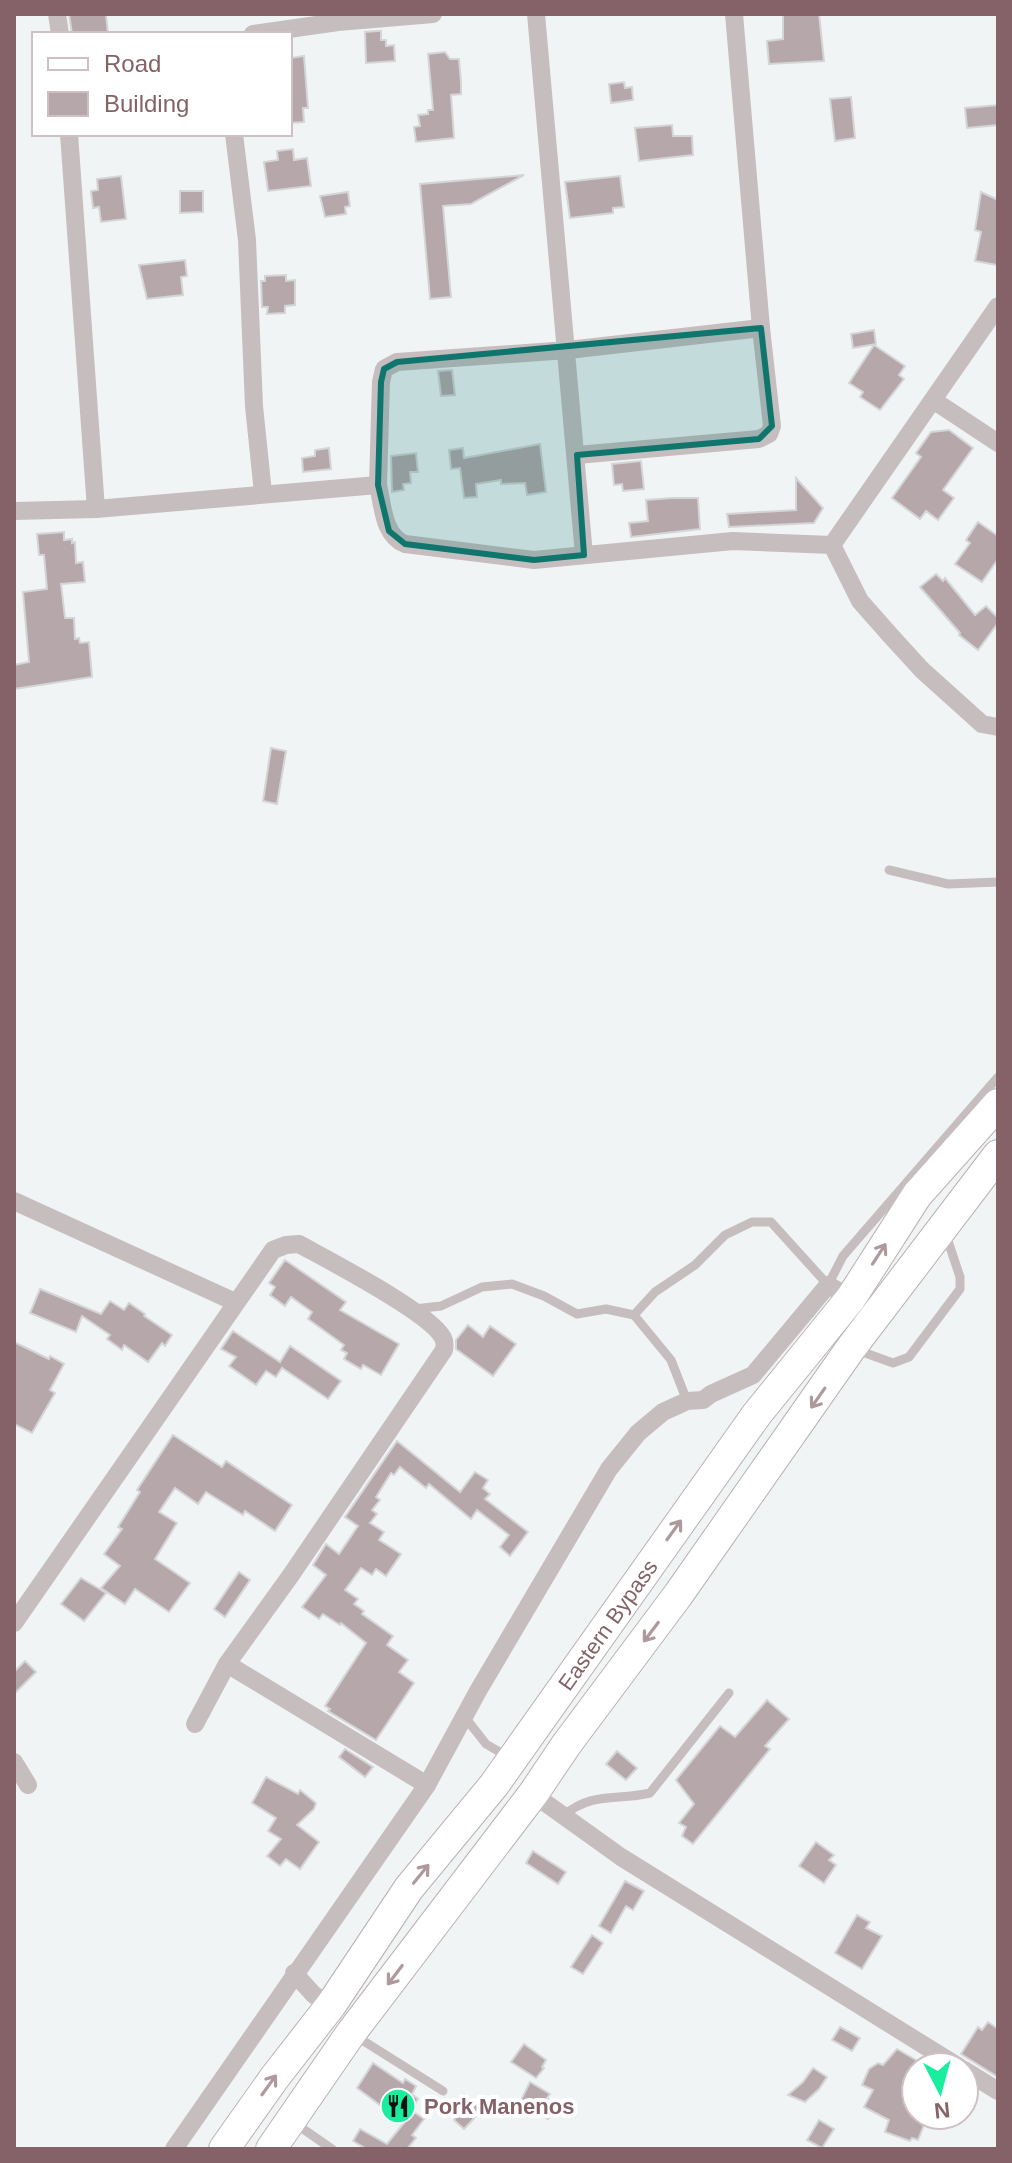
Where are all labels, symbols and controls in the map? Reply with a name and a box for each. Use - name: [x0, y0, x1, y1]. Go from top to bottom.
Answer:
- legend: [32, 32, 292, 136]
- text: Road: [104, 50, 161, 77]
- text: Building: [104, 90, 189, 117]
- one-way arrow: [872, 1243, 888, 1266]
- one-way arrow: [810, 1386, 826, 1408]
- one-way arrow: [666, 1520, 683, 1541]
- street label: Eastern Bypass: [553, 1555, 663, 1695]
- one-way arrow: [642, 1620, 659, 1642]
- one-way arrow: [411, 1864, 429, 1885]
- one-way arrow: [387, 1964, 404, 1985]
- north arrow: [900, 2051, 980, 2131]
- one-way arrow: [261, 2075, 277, 2097]
- restaurant icon: Pork Manenos: [379, 2087, 417, 2125]
- place label: Pork Manenos: [424, 2094, 574, 2119]
- text: N: [933, 2097, 951, 2124]

